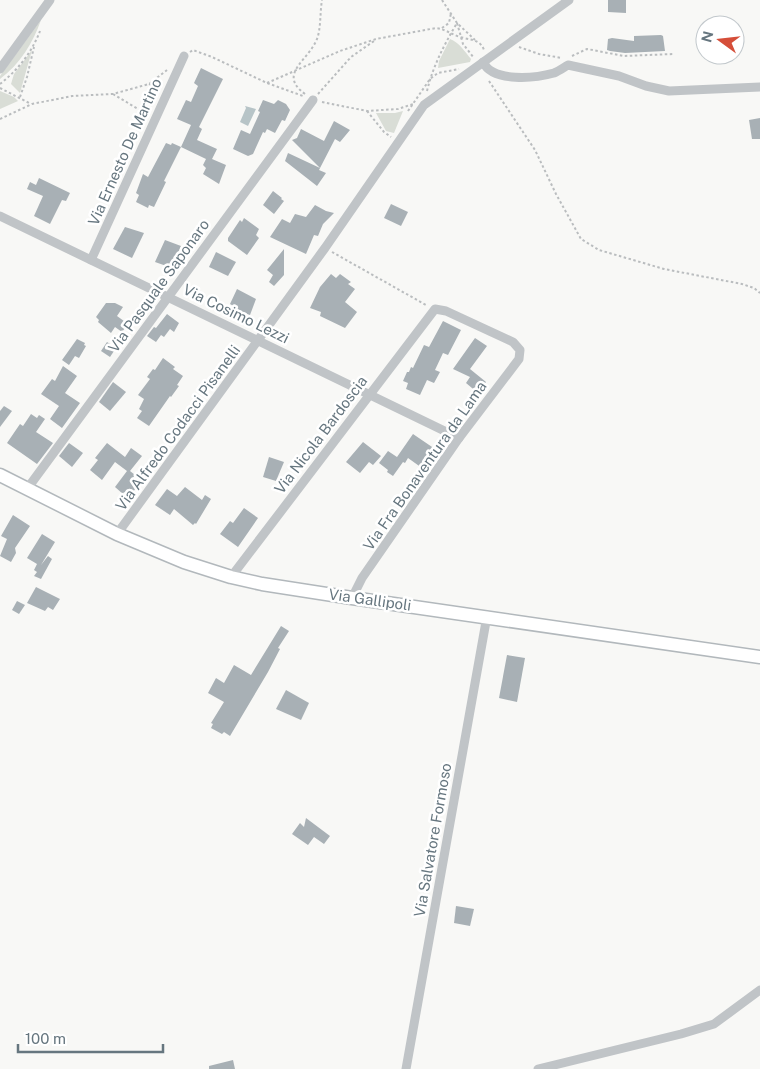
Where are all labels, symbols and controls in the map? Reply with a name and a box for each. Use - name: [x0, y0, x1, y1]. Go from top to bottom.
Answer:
- north arrow: [695, 15, 745, 65]
- text: N: [698, 29, 717, 44]
- street label: Via Ernesto De Martino: [84, 76, 165, 228]
- street label: Via Pasquale Saponaro: [105, 216, 212, 355]
- street label: Via Cosimo Lezzi: [180, 281, 292, 347]
- street label: Via Alfredo Codacci Pisanelli: [112, 342, 243, 514]
- street label: Via Nicola Bardoscia: [271, 373, 370, 497]
- street label: Via Fra Bonaventura da Lama: [360, 378, 490, 554]
- street label: Via Gallipoli: [328, 585, 412, 614]
- street label: Via Salvatore Formoso: [411, 762, 454, 918]
- scale bar: [18, 1022, 162, 1054]
- text: 100 m: [25, 1030, 66, 1047]

